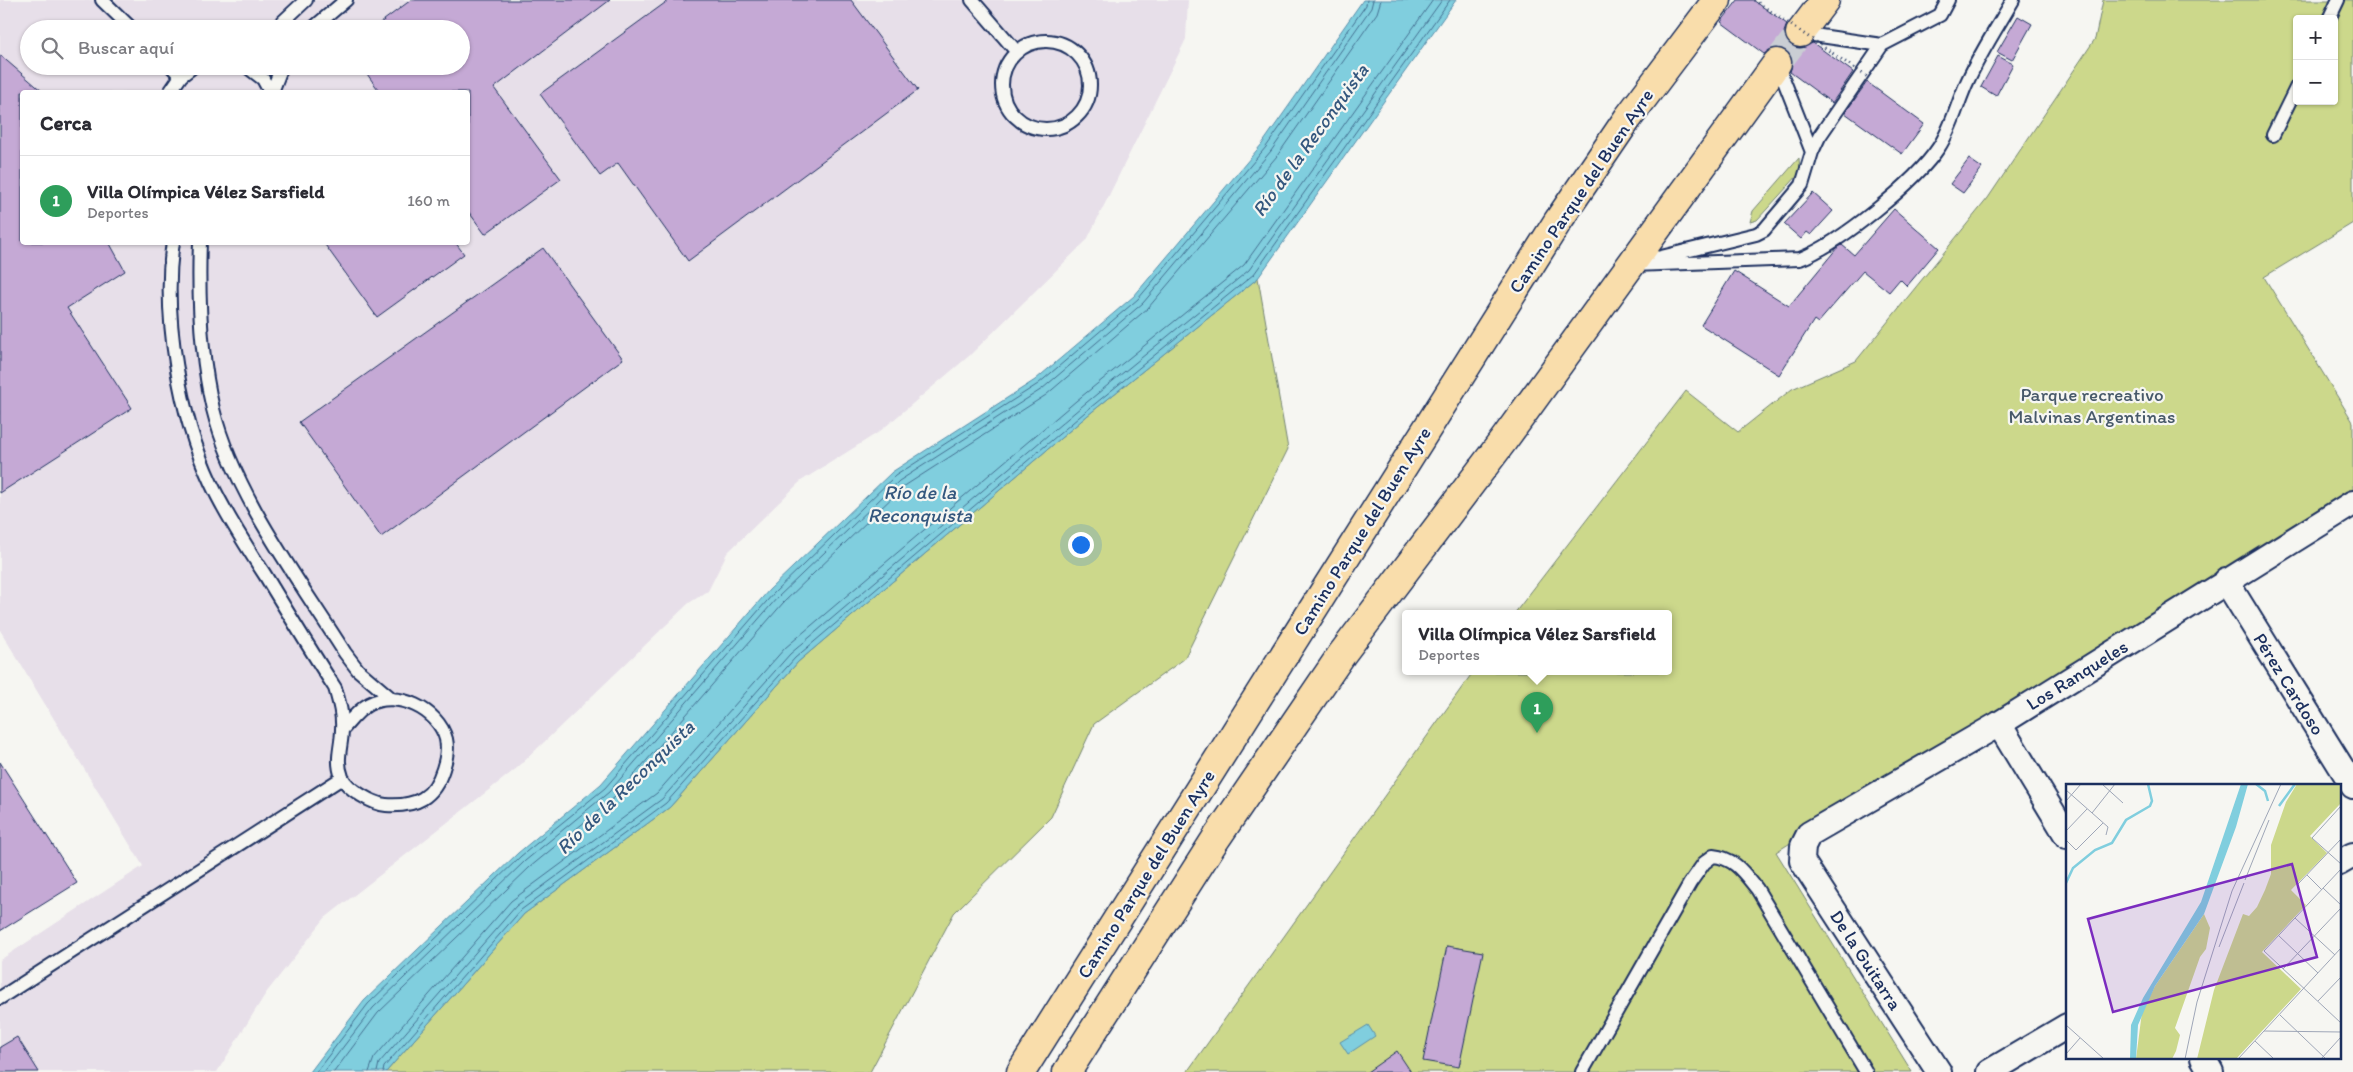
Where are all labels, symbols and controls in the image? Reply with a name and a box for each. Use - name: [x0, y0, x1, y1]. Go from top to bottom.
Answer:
- map controls: [2293, 15, 2338, 105]
- button: +: [2293, 15, 2338, 60]
- search box: [20, 20, 470, 75]
- icon: search: [38, 34, 66, 62]
- text: Buscar aquí: [78, 36, 174, 59]
- water label: Río de la Reconquista: [1247, 58, 1374, 221]
- button: −: [2293, 60, 2338, 105]
- street label: Camino Parque del Buen Ayre: [1504, 84, 1658, 298]
- text: Cerca: [40, 110, 92, 135]
- text: Villa Olímpica Vélez Sarsfield: [87, 180, 325, 203]
- text: 1: [52, 191, 60, 210]
- text: 160 m: [407, 191, 450, 210]
- text: Deportes: [87, 203, 149, 222]
- park label: Parque recreativo Malvinas Argentinas: [2008, 383, 2176, 428]
- street label: Camino Parque del Buen Ayre: [1288, 422, 1436, 640]
- water label: Río de la Reconquista: [868, 480, 973, 527]
- your location: [1068, 532, 1094, 558]
- popup: [1402, 610, 1672, 675]
- text: Villa Olímpica Vélez Sarsfield: [1418, 622, 1656, 645]
- street label: Pérez Cardoso: [2248, 629, 2330, 739]
- street label: Los Ranqueles: [2022, 635, 2132, 715]
- text: Deportes: [1418, 645, 1480, 664]
- pin: 1: [1521, 692, 1553, 733]
- water label: Río de la Reconquista: [551, 714, 700, 859]
- street label: Camino Parque del Buen Ayre: [1072, 765, 1220, 983]
- inset map: [2066, 784, 2340, 1060]
- street label: De la Guitarra: [1825, 906, 1907, 1015]

